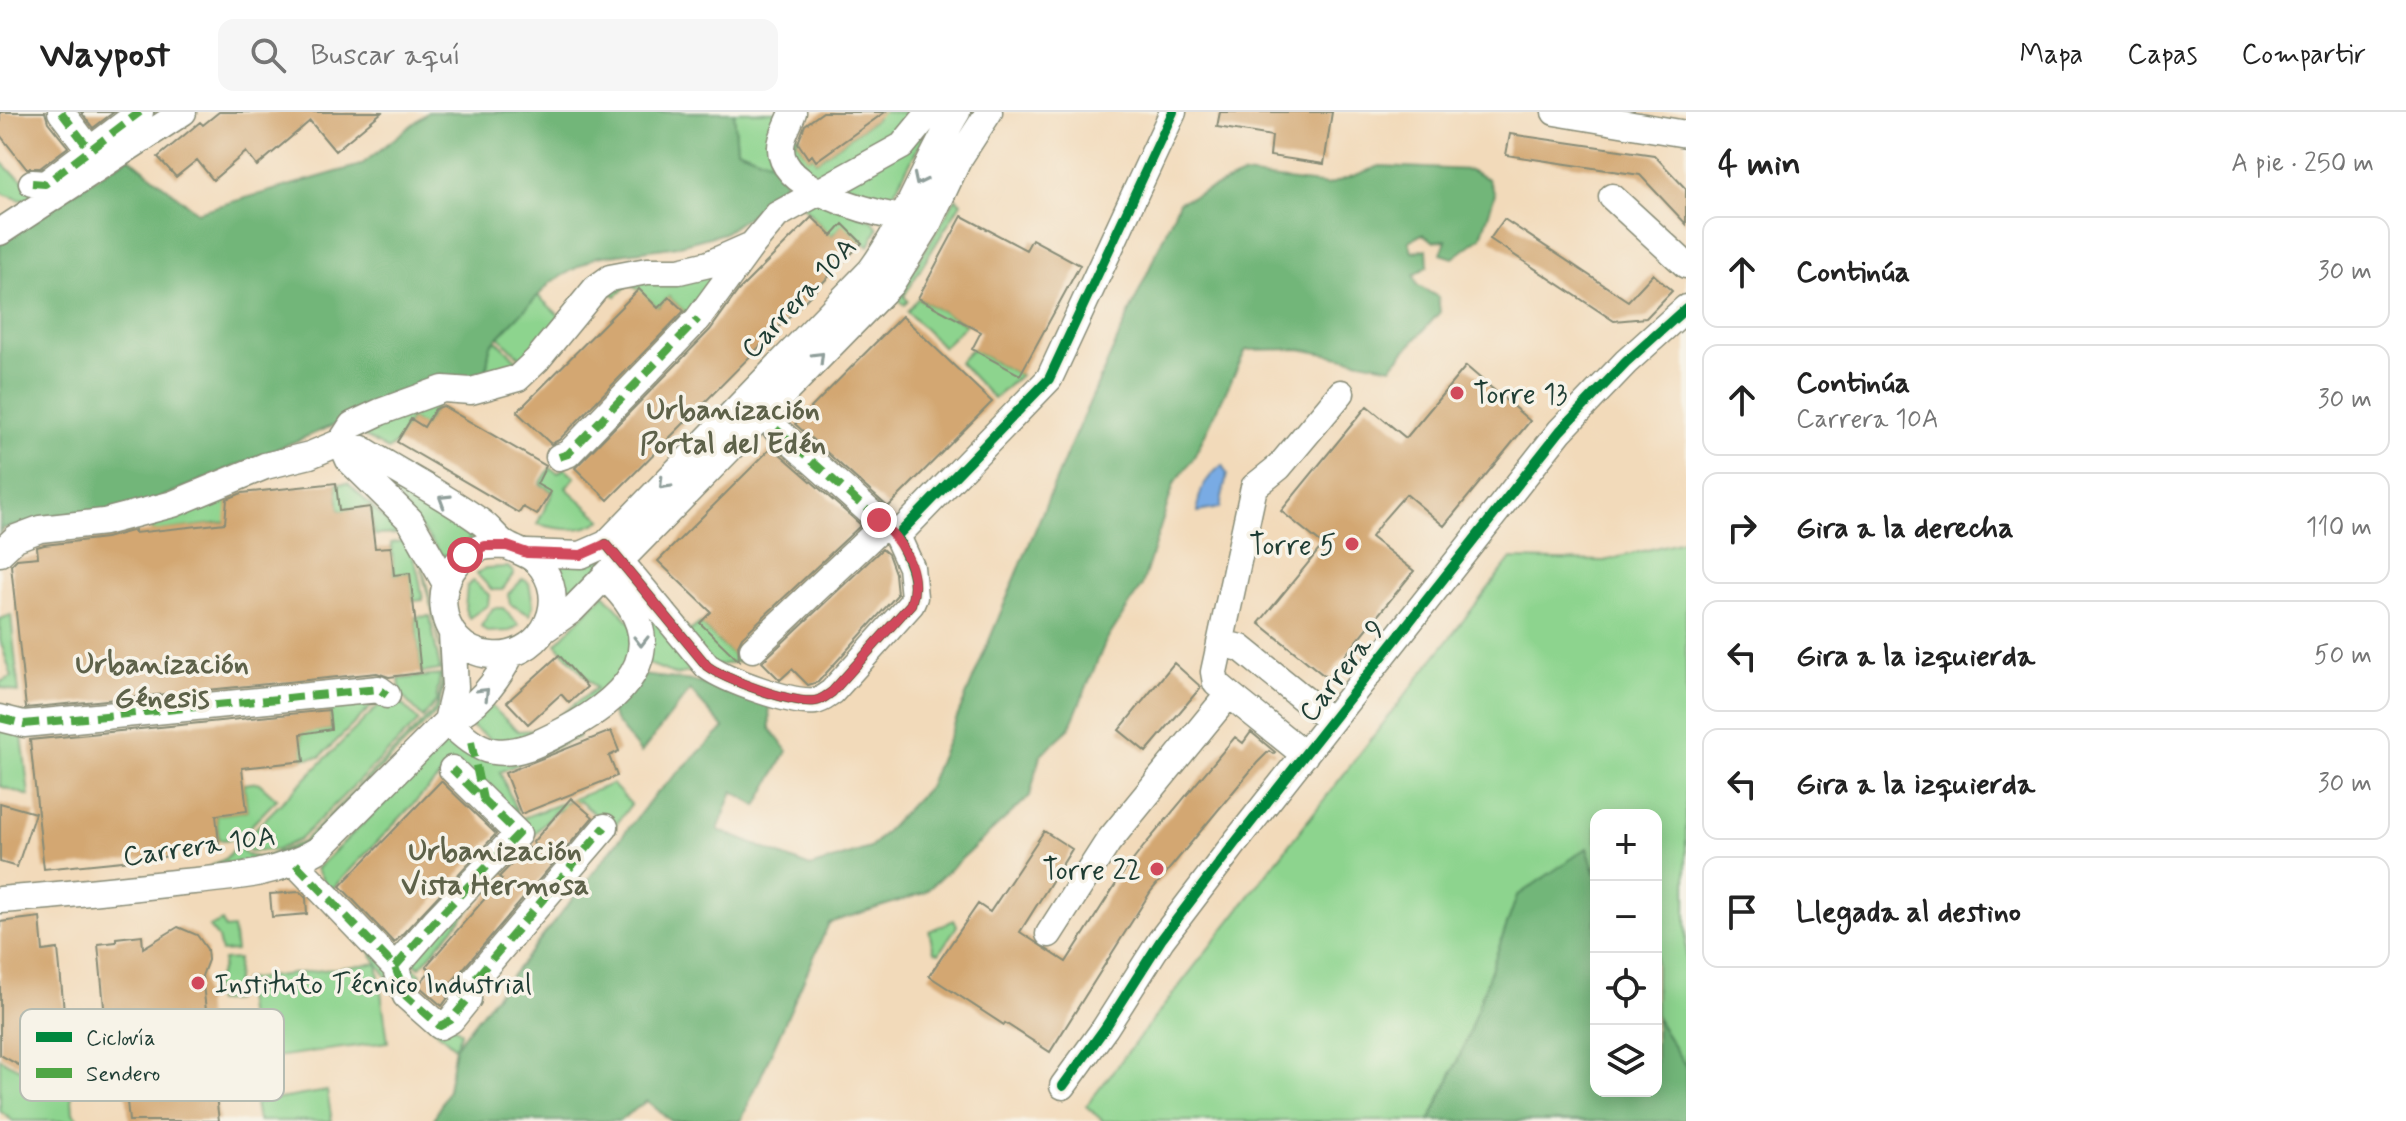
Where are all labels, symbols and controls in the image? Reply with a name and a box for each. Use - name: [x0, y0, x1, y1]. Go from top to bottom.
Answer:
- search box: [218, 19, 778, 91]
- text: Waypost: [40, 31, 170, 80]
- icon: search: [246, 33, 290, 77]
- text: Buscar aquí: [310, 36, 461, 75]
- text: Mapa: [2019, 37, 2083, 74]
- text: Capas: [2127, 37, 2197, 74]
- text: Compartir: [2241, 37, 2366, 74]
- text: 4 min: [1718, 142, 1801, 187]
- text: A pie · 250 m: [2231, 147, 2374, 181]
- one-way arrow: [914, 172, 929, 187]
- street label: Carrera 10A: [734, 230, 866, 368]
- icon: ahead: [1720, 250, 1764, 294]
- text: Continúa: [1796, 253, 1910, 292]
- text: 30 m: [2318, 255, 2372, 289]
- one-way arrow: [810, 352, 825, 366]
- text: Continúa: [1796, 364, 1910, 403]
- place label: Torre 13: [1473, 377, 1568, 414]
- icon: ahead: [1720, 378, 1764, 422]
- text: 30 m: [2318, 383, 2372, 417]
- marker: Torre 13: [1448, 384, 1466, 402]
- district label: Urbanización Portal del Edén: [640, 391, 826, 464]
- text: Carrera 10A: [1796, 403, 1939, 437]
- one-way arrow: [659, 475, 673, 489]
- one-way arrow: [438, 494, 453, 510]
- route end: [861, 502, 897, 538]
- icon: right: [1720, 506, 1764, 550]
- text: Gira a la derecha: [1796, 509, 2014, 548]
- text: 110 m: [2306, 511, 2372, 545]
- place label: Torre 5: [1249, 528, 1336, 565]
- marker: Torre 5: [1343, 535, 1361, 553]
- route start: [447, 537, 483, 573]
- street label: Carrera 9: [1291, 613, 1395, 730]
- icon: left: [1720, 634, 1764, 678]
- one-way arrow: [632, 635, 650, 648]
- text: Gira a la izquierda: [1796, 637, 2035, 676]
- text: 50 m: [2314, 639, 2372, 673]
- district label: Urbanización Génesis: [75, 645, 249, 718]
- one-way arrow: [475, 688, 490, 702]
- icon: left: [1720, 762, 1764, 806]
- text: Gira a la izquierda: [1796, 765, 2035, 804]
- text: 30 m: [2318, 767, 2372, 801]
- map controls: [1590, 809, 1662, 1097]
- button: +: [1590, 809, 1662, 881]
- street label: Carrera 10A: [121, 818, 278, 876]
- district label: Urbanización Vista Hermosa: [401, 832, 589, 905]
- place label: Torre 22: [1042, 853, 1141, 890]
- marker: Torre 22: [1148, 860, 1166, 878]
- button: −: [1590, 881, 1662, 953]
- icon: arrive: [1720, 890, 1764, 934]
- text: Llegada al destino: [1796, 893, 2021, 932]
- button: locate: [1590, 953, 1662, 1025]
- place label: Instituto Técnico Industrial: [214, 967, 532, 1004]
- marker: Instituto Técnico Industrial: [189, 974, 207, 992]
- legend: [20, 1009, 284, 1101]
- text: Ciclovía: [86, 1025, 156, 1053]
- button: layers: [1590, 1025, 1662, 1097]
- text: Sendero: [86, 1061, 160, 1089]

